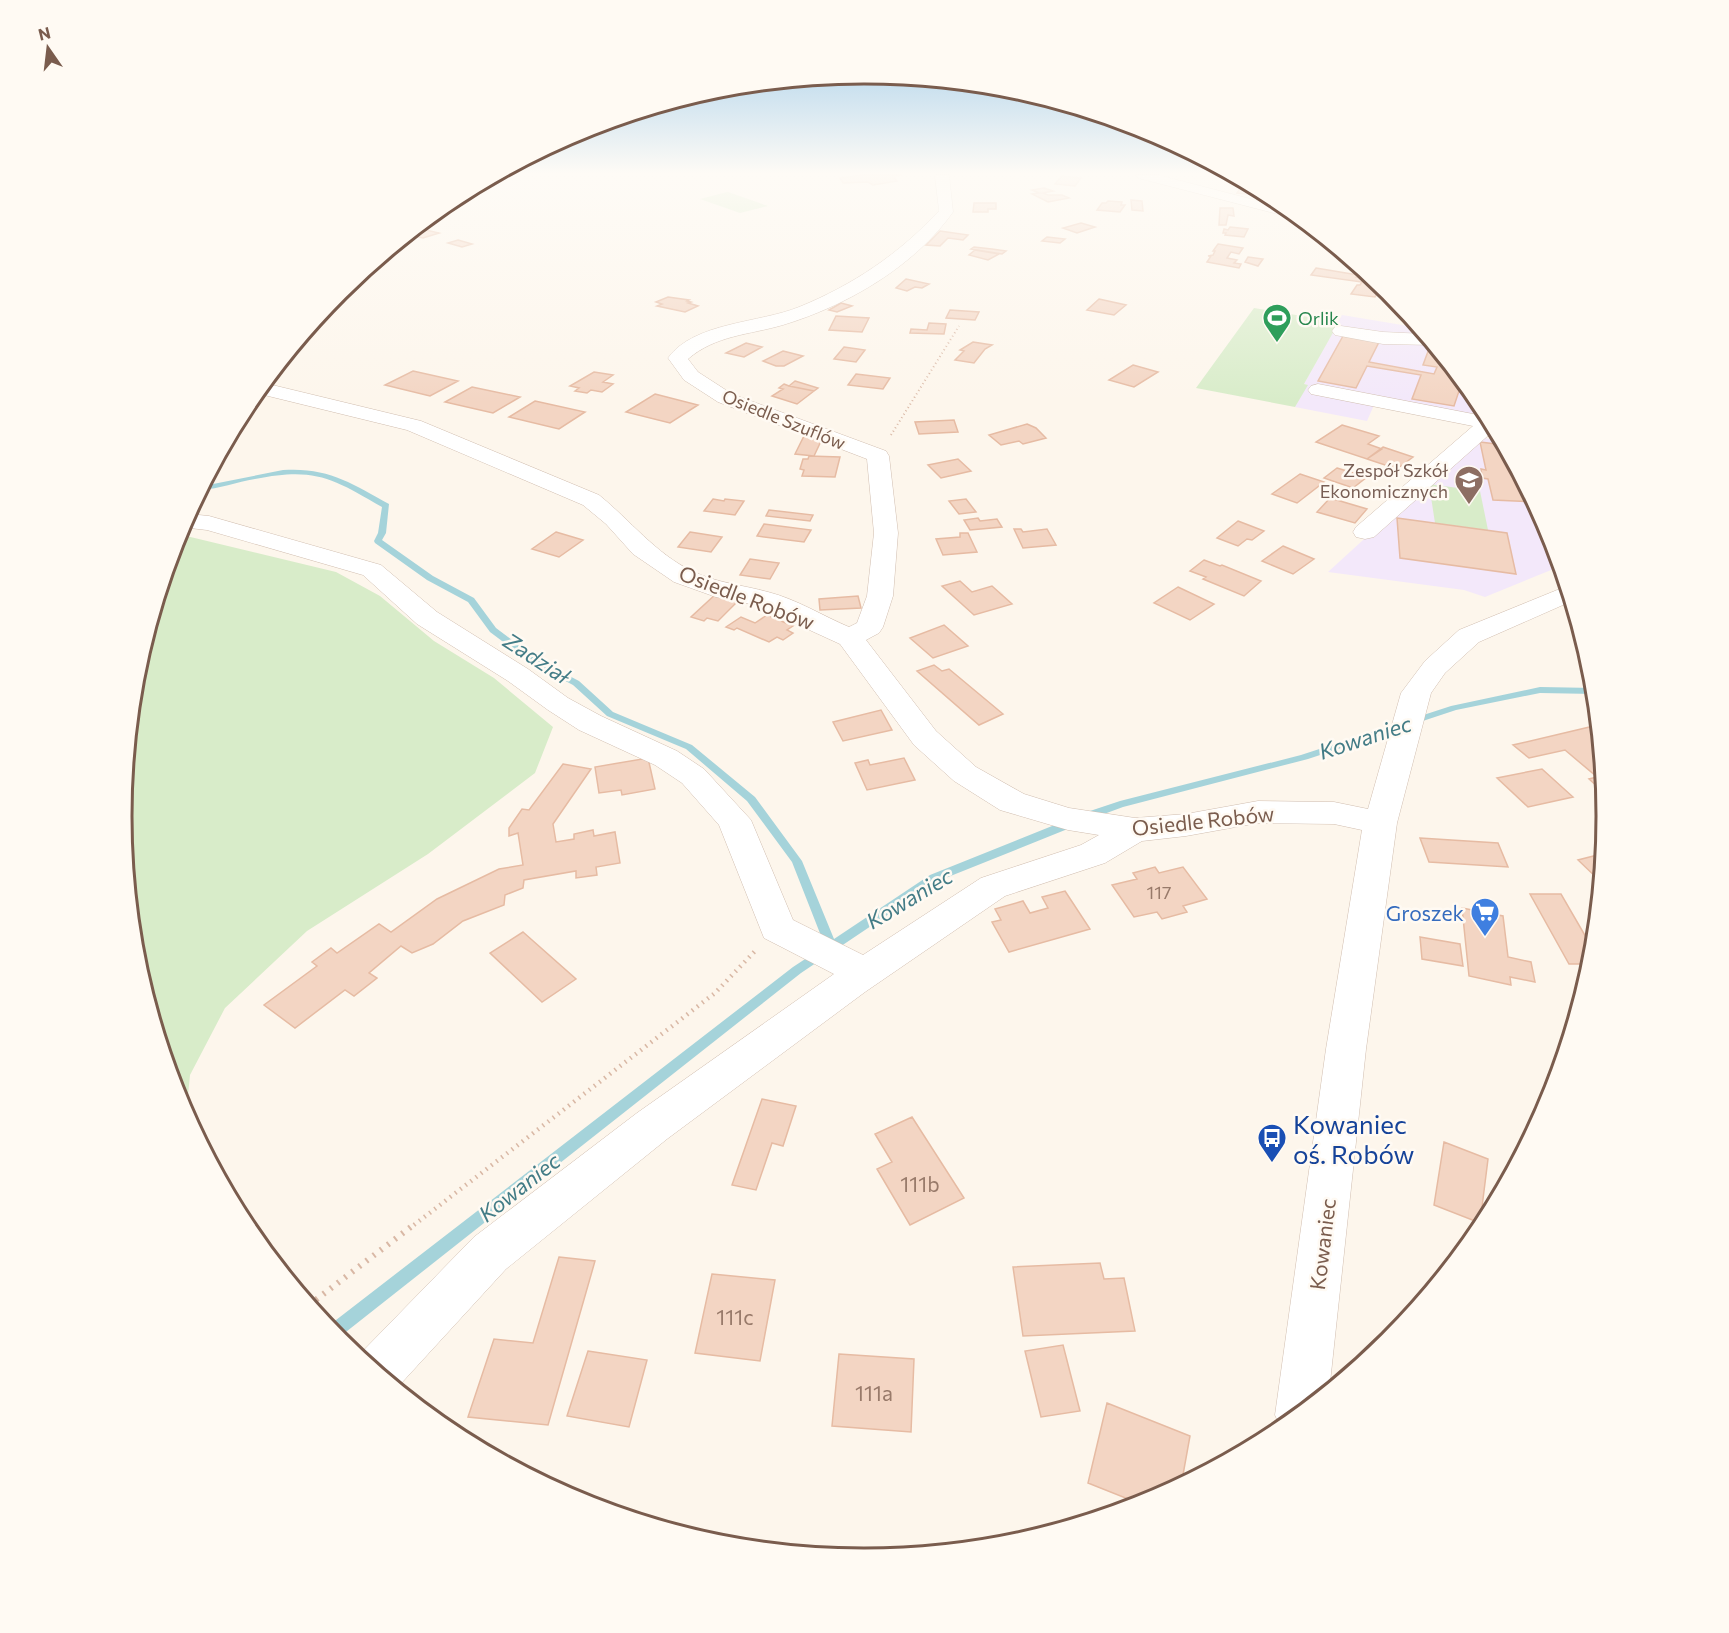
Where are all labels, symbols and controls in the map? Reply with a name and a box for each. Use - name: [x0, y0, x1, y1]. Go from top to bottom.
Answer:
- north arrow: [18, 18, 78, 78]
- text: N: [36, 22, 52, 44]
- sports icon: Orlik: [1261, 302, 1293, 344]
- place label: Orlik: [1298, 307, 1339, 329]
- street label: Osiedle Szuflów: [719, 384, 849, 454]
- place label: Zespół Szkół Ekonomicznych: [1320, 459, 1449, 502]
- school or university icon: Zespół Szkół Ekonomicznych: [1453, 464, 1485, 506]
- street label: Osiedle Robów: [676, 560, 818, 634]
- water label: Zadział: [498, 626, 576, 690]
- water label: Kowaniec: [1315, 709, 1415, 765]
- street label: Osiedle Robów: [1131, 800, 1276, 840]
- water label: Kowaniec: [861, 862, 957, 934]
- house number: 117: [1147, 881, 1171, 903]
- supermarket icon: Groszek: [1469, 896, 1501, 938]
- place label: Groszek: [1386, 900, 1464, 925]
- place label: Kowaniec oś. Robów: [1293, 1108, 1415, 1169]
- bus stop icon: Kowaniec oś. Robów: [1256, 1122, 1288, 1164]
- water label: Kowaniec: [473, 1147, 565, 1227]
- house number: 111b: [900, 1171, 940, 1196]
- street label: Kowaniec: [1304, 1197, 1340, 1291]
- house number: 111c: [716, 1304, 754, 1329]
- house number: 111a: [855, 1380, 893, 1405]

